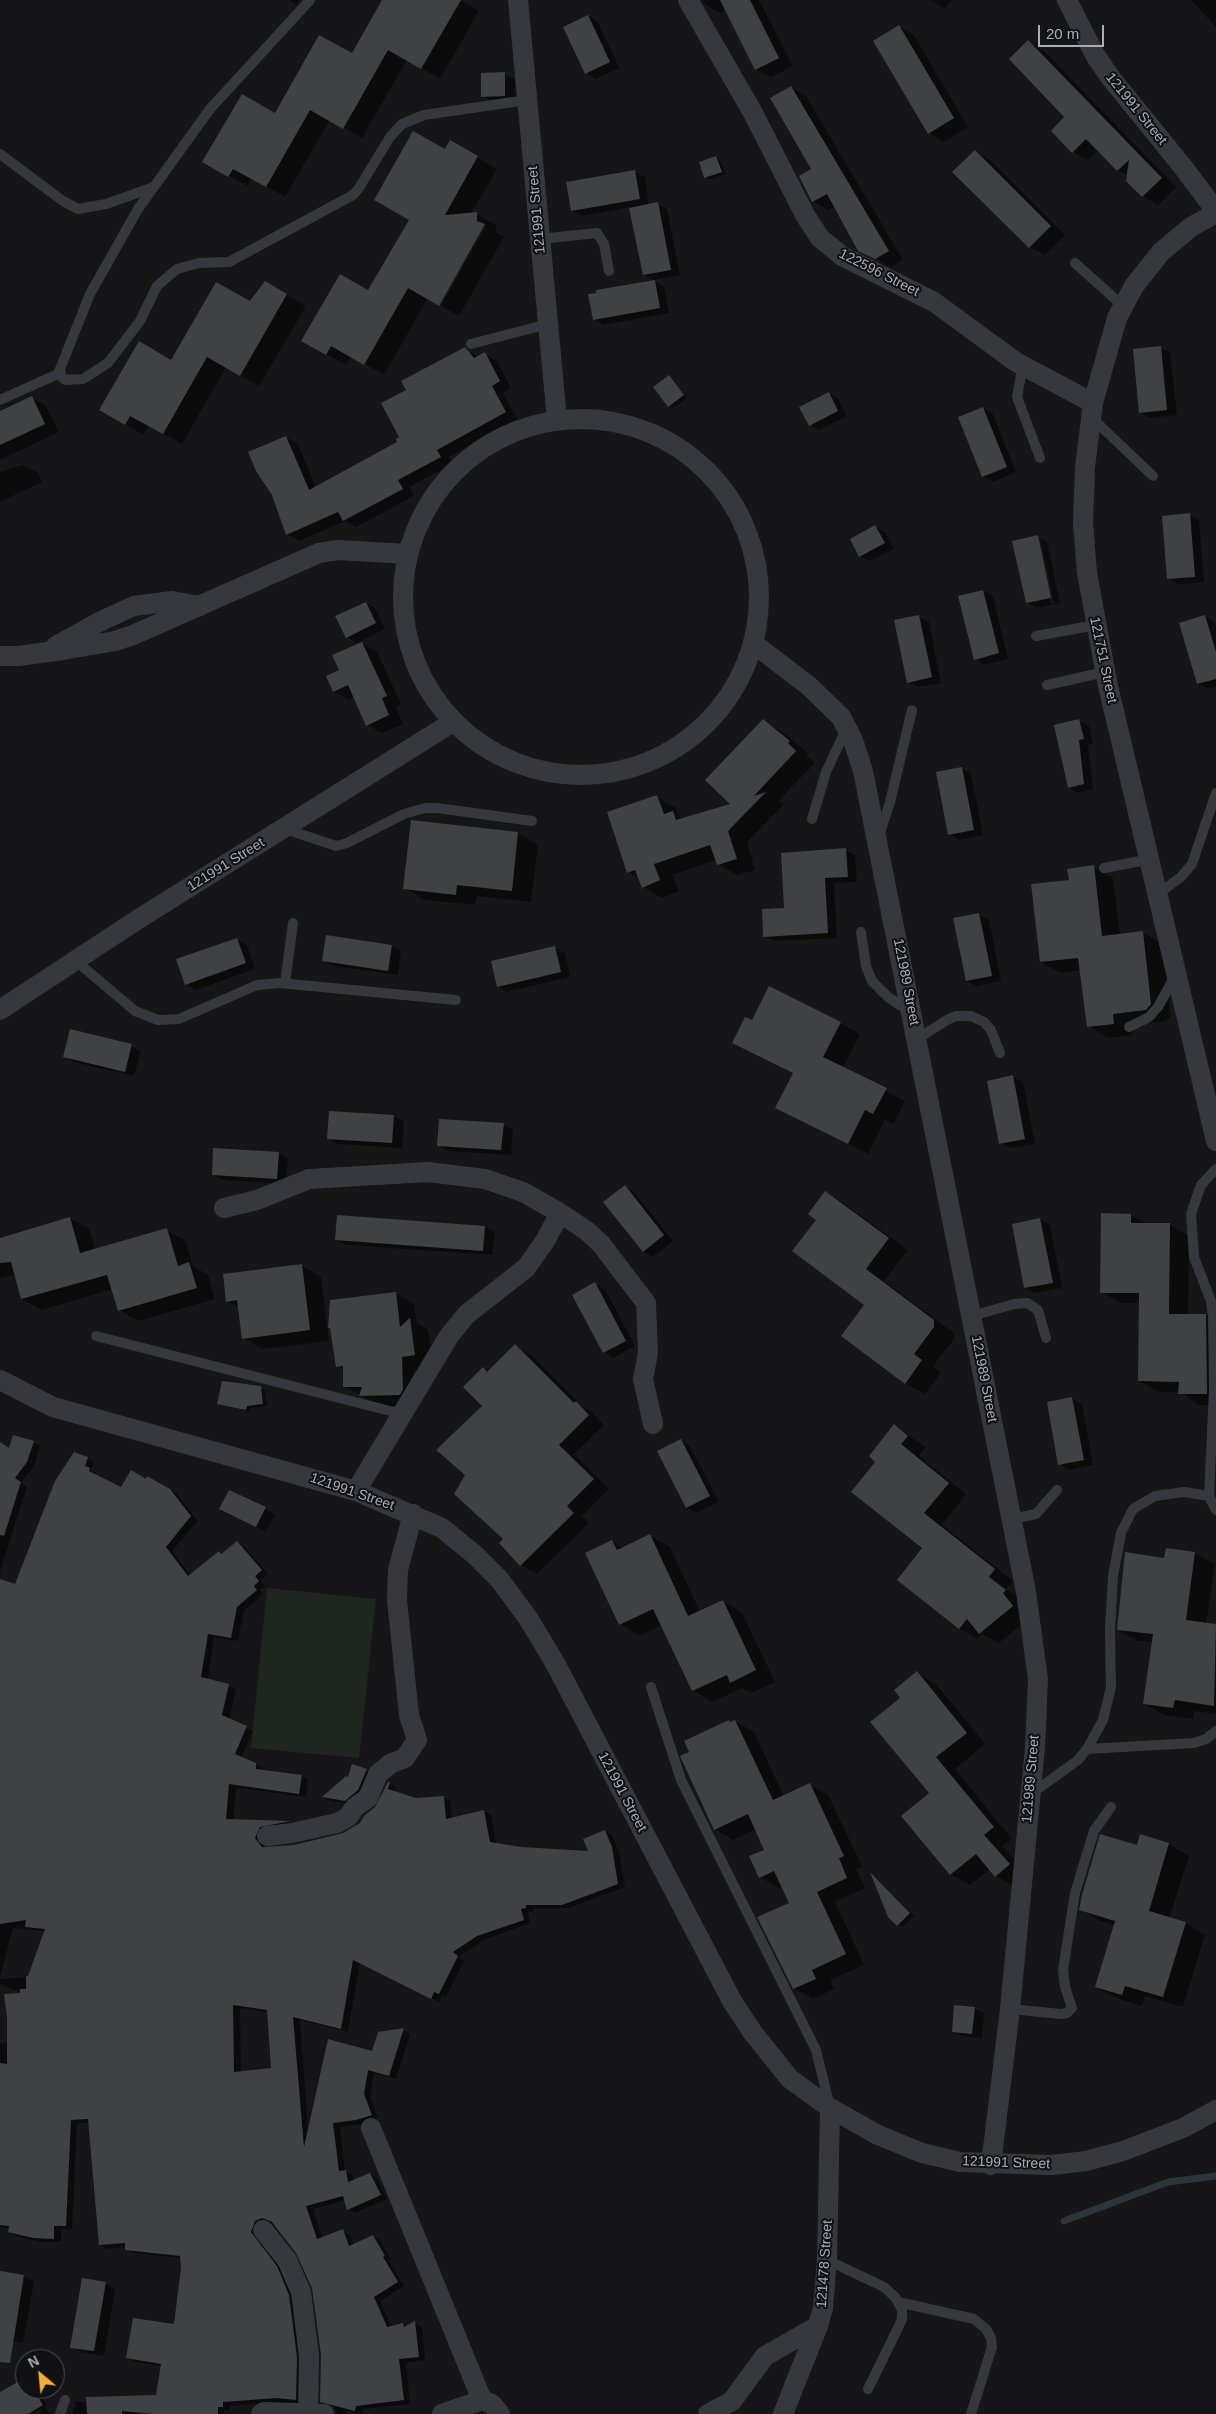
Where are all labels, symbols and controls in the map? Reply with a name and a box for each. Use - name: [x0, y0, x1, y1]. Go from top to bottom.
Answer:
- scale bar: [1041, 15, 1107, 47]
- text: 20 m: [1046, 25, 1079, 42]
- street label: 121991 Street: [1102, 70, 1170, 148]
- street label: 121991 Street: [525, 165, 549, 255]
- street label: 122596 Street: [836, 246, 922, 300]
- street label: 121751 Street: [1086, 615, 1120, 705]
- street label: 121991 Street: [184, 835, 268, 895]
- street label: 121989 Street: [889, 937, 923, 1027]
- street label: 121989 Street: [967, 1334, 1001, 1424]
- street label: 121991 Street: [308, 1470, 396, 1514]
- street label: 121989 Street: [1019, 1734, 1043, 1824]
- street label: 121991 Street: [594, 1749, 650, 1835]
- street label: 121991 Street: [962, 2153, 1050, 2173]
- street label: 121478 Street: [814, 2220, 836, 2308]
- north arrow: [15, 2349, 65, 2399]
- text: N: [25, 2352, 42, 2371]

